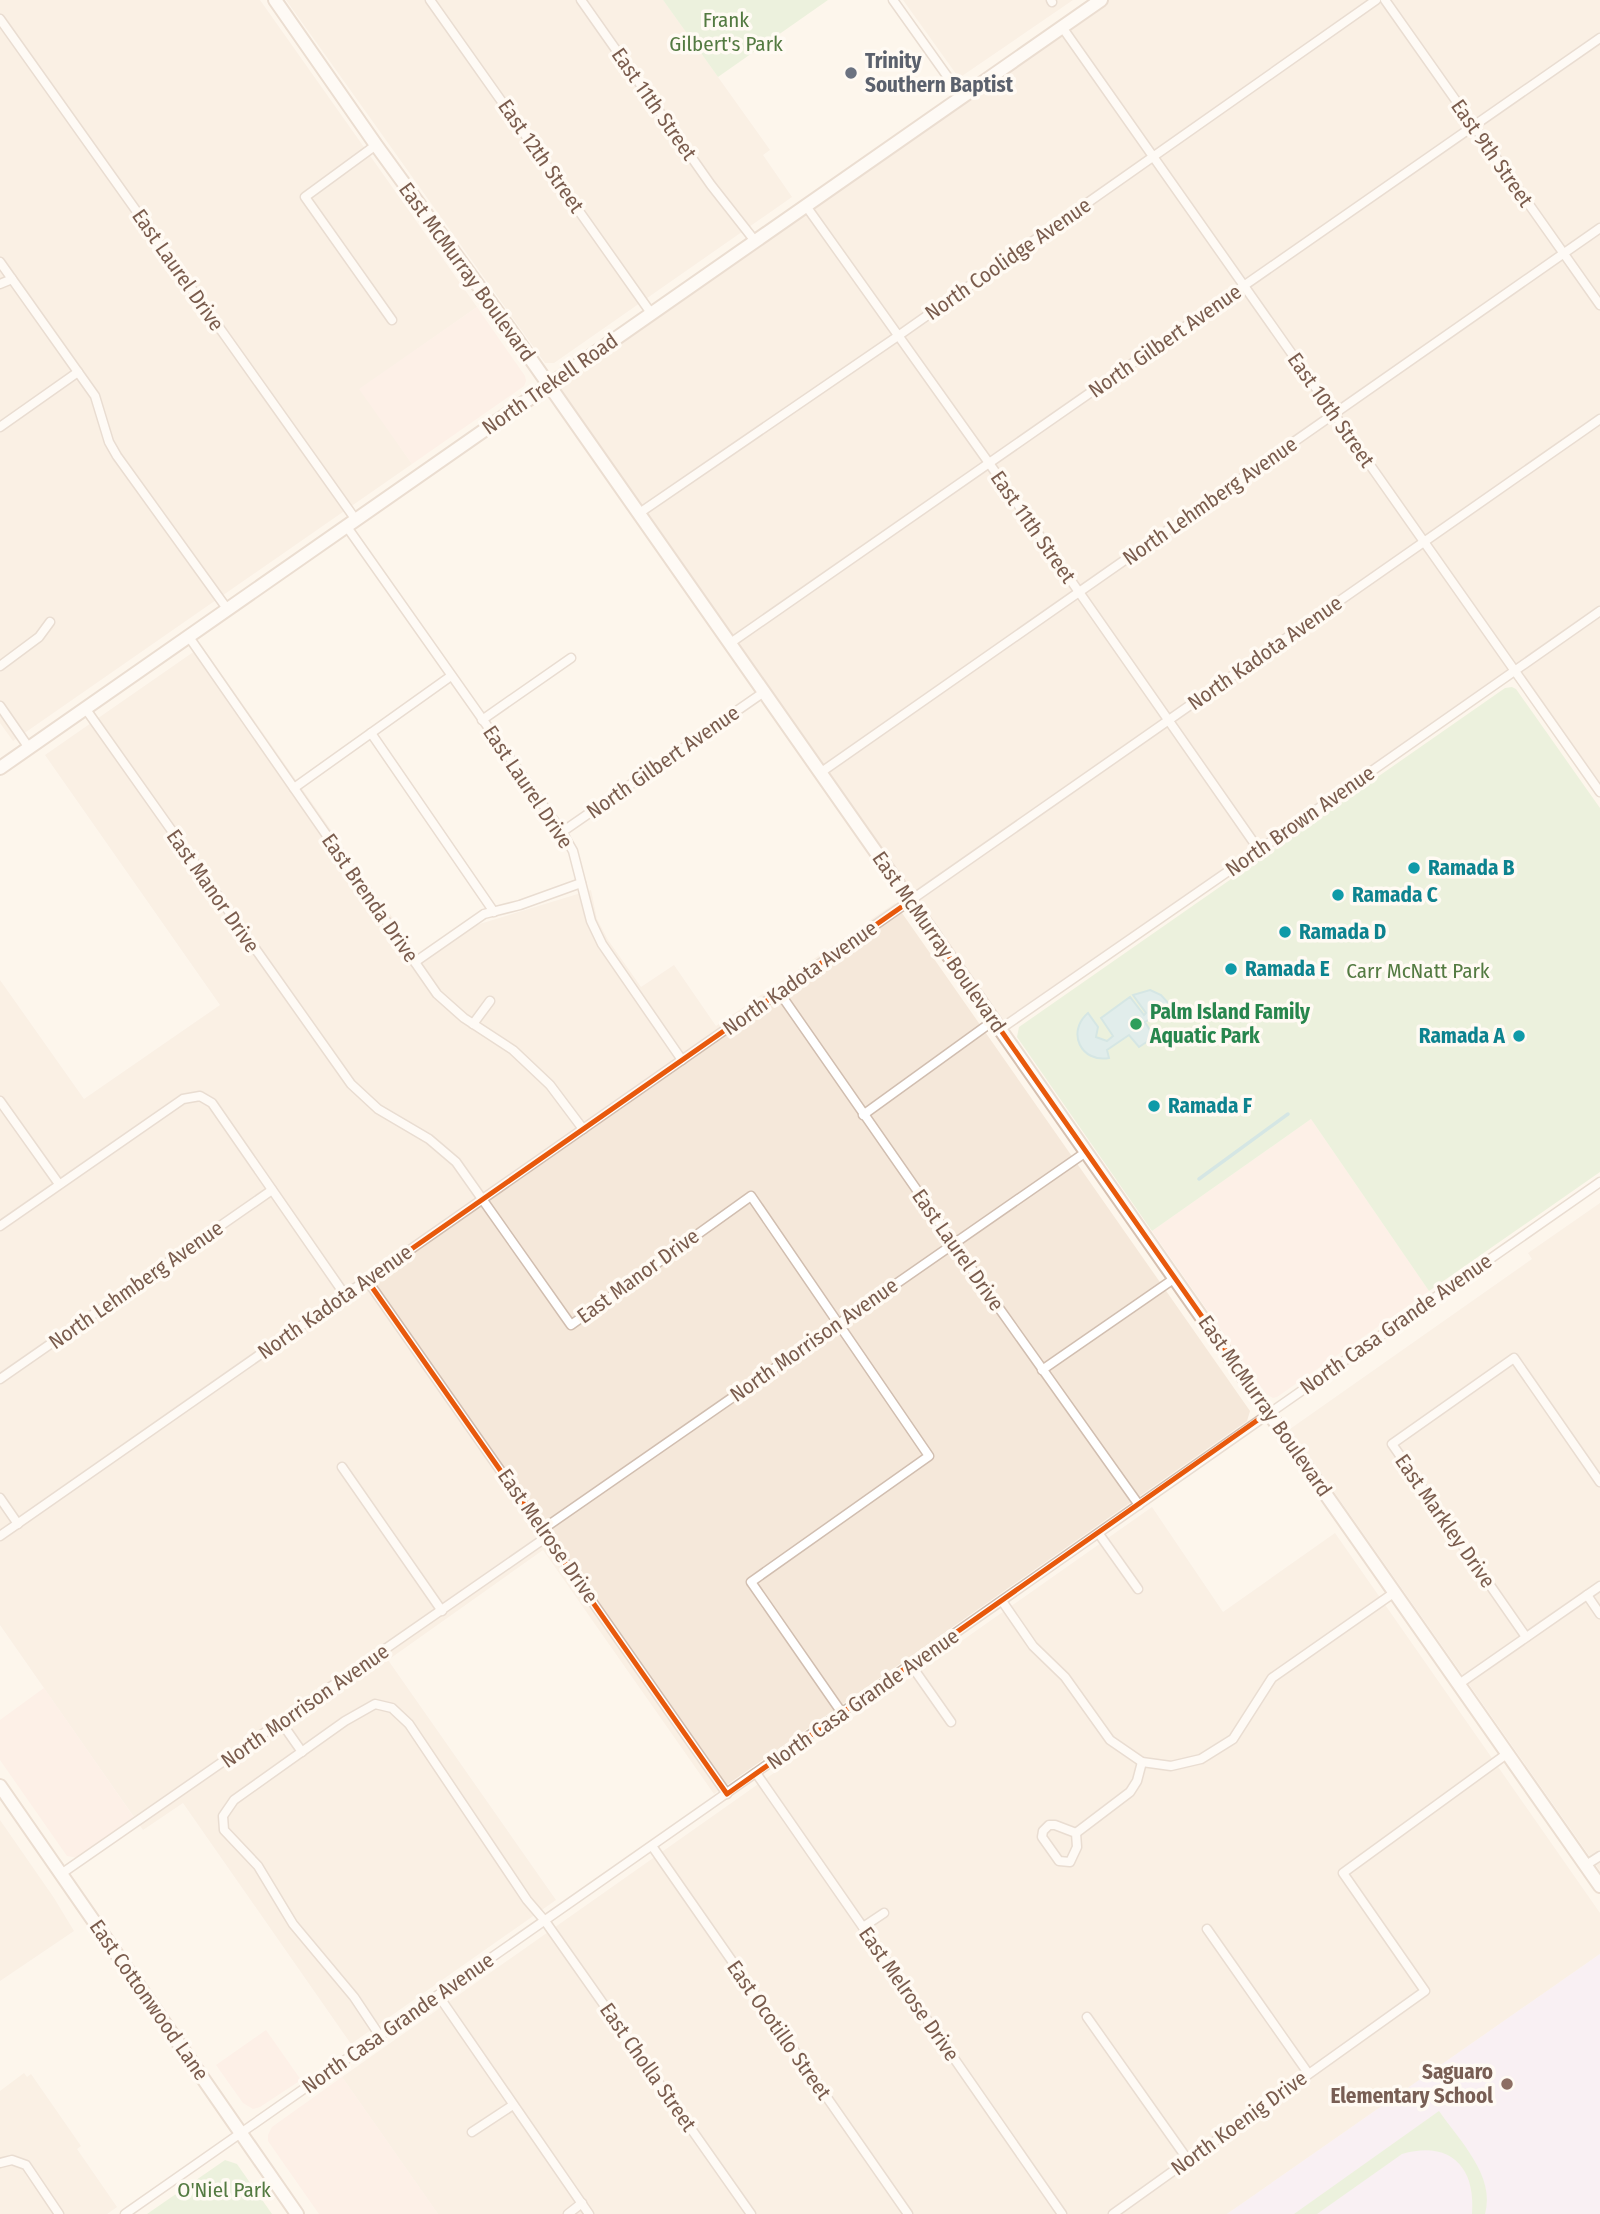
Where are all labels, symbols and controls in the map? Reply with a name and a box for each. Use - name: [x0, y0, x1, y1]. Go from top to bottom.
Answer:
- park label: Frank Gilbert's Park: [669, 7, 783, 57]
- street label: East 11th Street: [606, 43, 702, 165]
- place label: Trinity Southern Baptist: [865, 48, 1014, 98]
- marker: Trinity Southern Baptist: [843, 65, 859, 81]
- street label: East 12th Street: [492, 94, 590, 218]
- street label: East 9th Street: [1445, 94, 1539, 212]
- street label: East McMurray Boulevard: [393, 177, 541, 367]
- street label: North Coolidge Avenue: [920, 192, 1096, 326]
- street label: East Laurel Drive: [126, 204, 230, 336]
- street label: North Gilbert Avenue: [1084, 279, 1246, 403]
- street label: North Trekell Road: [477, 328, 623, 440]
- street label: East 10th Street: [1282, 348, 1380, 473]
- street label: North Lehmberg Avenue: [1118, 431, 1302, 571]
- street label: East 11th Street: [985, 466, 1081, 588]
- street label: North Kadota Avenue: [1183, 590, 1347, 716]
- street label: North Gilbert Avenue: [582, 700, 744, 824]
- street label: East Laurel Drive: [477, 720, 579, 854]
- street label: North Brown Avenue: [1220, 760, 1380, 882]
- street label: East Manor Drive: [161, 824, 265, 958]
- street label: East Brenda Drive: [316, 829, 424, 967]
- street label: East McMurray Boulevard: [867, 846, 1011, 1038]
- place label: Ramada B: [1428, 855, 1515, 881]
- marker: Ramada B: [1406, 860, 1422, 876]
- place label: Ramada C: [1352, 882, 1438, 908]
- marker: Ramada C: [1330, 887, 1346, 903]
- street label: North Kadota Avenue: [718, 915, 882, 1041]
- place label: Ramada D: [1299, 919, 1386, 945]
- marker: Ramada D: [1277, 924, 1293, 940]
- place label: Ramada E: [1245, 956, 1330, 982]
- park label: Carr McNatt Park: [1346, 958, 1490, 984]
- marker: Ramada E: [1223, 961, 1239, 977]
- place label: Palm Island Family Aquatic Park: [1149, 999, 1311, 1049]
- marker: Palm Island Family Aquatic Park: [1128, 1016, 1144, 1032]
- place label: Ramada A: [1419, 1023, 1506, 1049]
- marker: Ramada A: [1511, 1028, 1527, 1044]
- place label: Ramada F: [1168, 1093, 1253, 1119]
- marker: Ramada F: [1146, 1098, 1162, 1114]
- street label: East Laurel Drive: [906, 1184, 1010, 1316]
- street label: North Lehmberg Avenue: [44, 1215, 228, 1355]
- street label: East Manor Drive: [572, 1223, 704, 1329]
- street label: North Kadota Avenue: [253, 1239, 417, 1365]
- street label: North Casa Grande Avenue: [1295, 1248, 1497, 1400]
- street label: North Morrison Avenue: [725, 1272, 903, 1408]
- street label: East McMurray Boulevard: [1193, 1310, 1337, 1502]
- street label: East Markley Drive: [1389, 1449, 1501, 1593]
- street label: East Melrose Drive: [492, 1464, 604, 1608]
- street label: North Casa Grande Avenue: [762, 1623, 964, 1775]
- street label: North Morrison Avenue: [216, 1638, 394, 1774]
- street label: East Cottonwood Lane: [84, 1915, 214, 2085]
- street label: East Melrose Drive: [853, 1922, 965, 2066]
- street label: North Casa Grande Avenue: [297, 1947, 499, 2099]
- street label: East Ocotillo Street: [721, 1955, 837, 2105]
- street label: East Cholla Street: [594, 1998, 702, 2136]
- place label: Saguaro Elementary School: [1330, 2059, 1493, 2109]
- street label: North Koenig Drive: [1166, 2065, 1312, 2181]
- marker: Saguaro Elementary School: [1499, 2076, 1515, 2092]
- park label: O'Niel Park: [177, 2177, 271, 2203]

